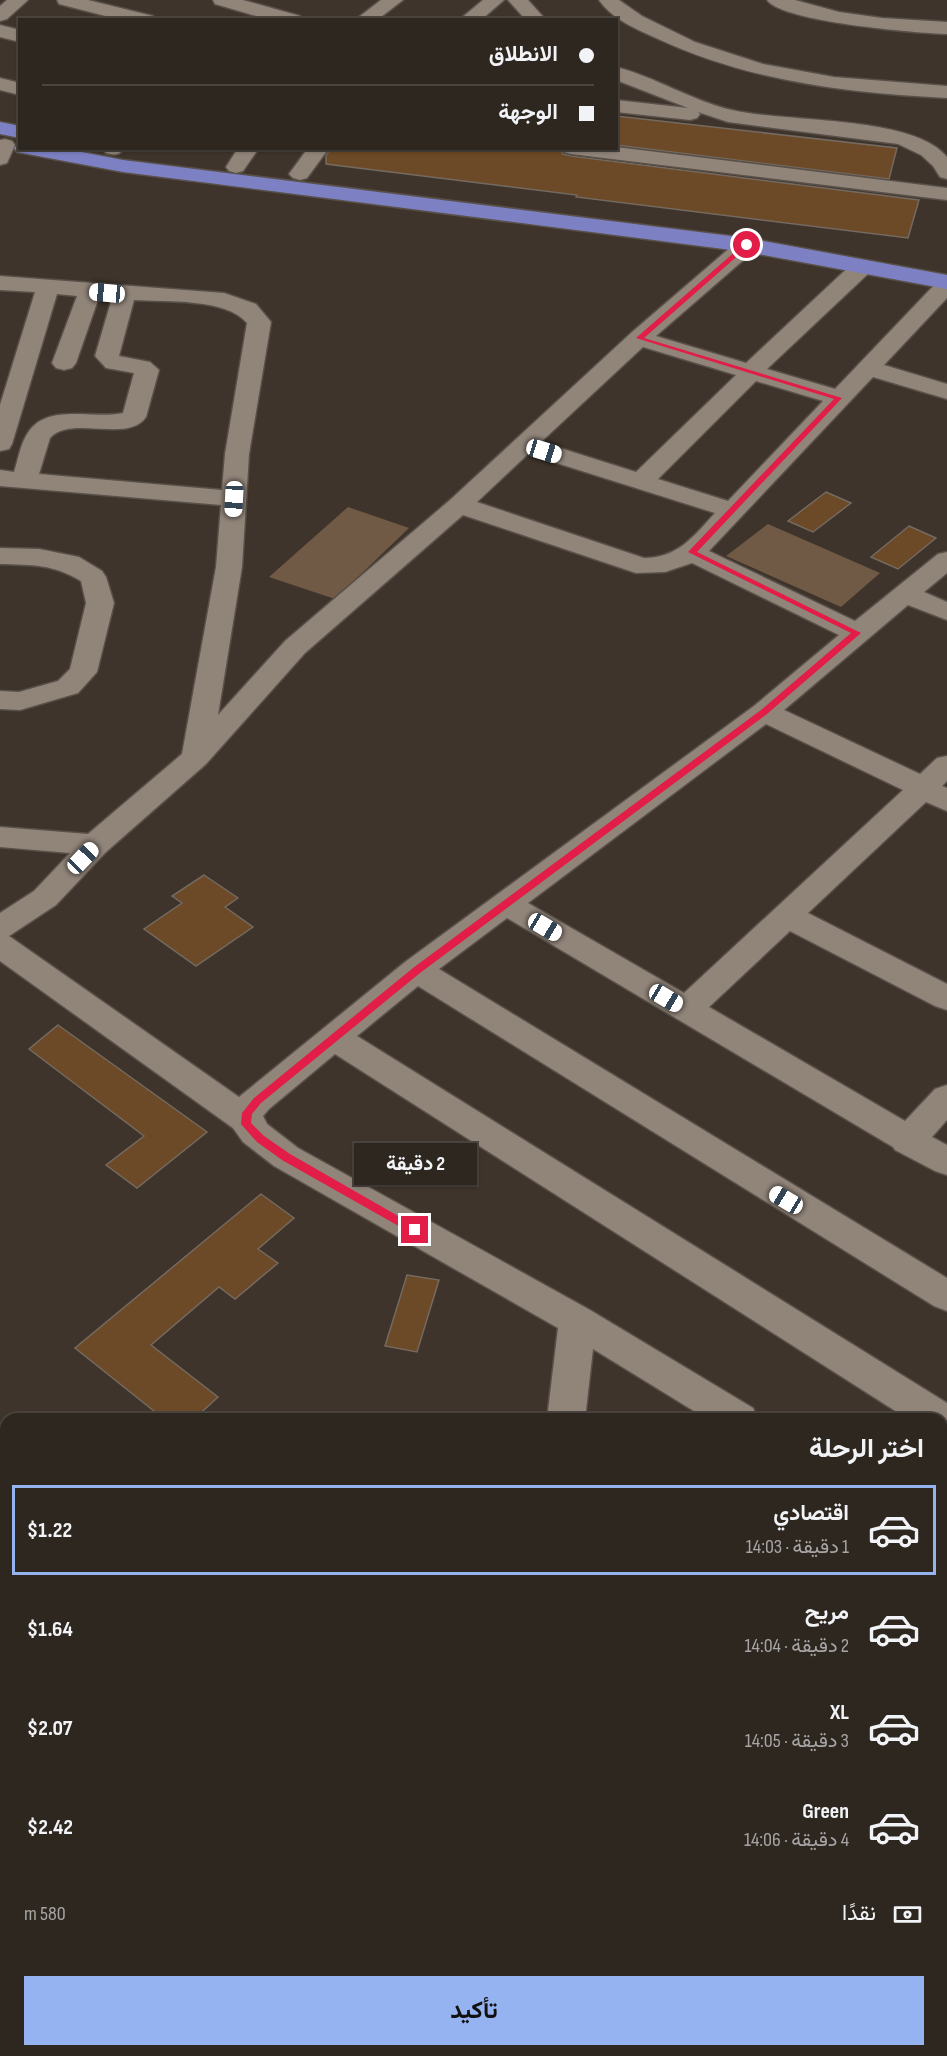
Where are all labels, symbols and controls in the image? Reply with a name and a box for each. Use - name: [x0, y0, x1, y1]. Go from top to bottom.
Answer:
- text: الانطلاق: [489, 41, 558, 68]
- text: الوجهة: [498, 99, 558, 126]
- route start: [733, 231, 760, 258]
- car: [88, 282, 126, 304]
- car: [524, 437, 564, 465]
- car: [224, 481, 244, 517]
- car: [64, 839, 102, 877]
- car: [525, 910, 565, 944]
- car: [646, 981, 686, 1015]
- callout: 2 دقيقة: [354, 1143, 476, 1185]
- text: 2 دقيقة: [386, 1152, 445, 1176]
- car: [766, 1183, 806, 1217]
- route end: [401, 1216, 428, 1243]
- text: اختر الرحلة: [809, 1433, 924, 1465]
- text: اقتصادي: [773, 1500, 849, 1527]
- icon: car: [867, 1503, 921, 1557]
- text: $1.22: [27, 1517, 72, 1544]
- text: 1 دقيقة · 14:03: [746, 1535, 849, 1559]
- text: مريح: [805, 1599, 849, 1626]
- icon: car: [867, 1602, 921, 1656]
- text: $1.64: [27, 1616, 73, 1643]
- text: 2 دقيقة · 14:04: [745, 1634, 849, 1658]
- text: XL: [830, 1699, 849, 1726]
- icon: car: [867, 1701, 921, 1755]
- text: $2.07: [27, 1715, 72, 1742]
- text: 3 دقيقة · 14:05: [745, 1729, 849, 1753]
- text: Green: [802, 1798, 849, 1825]
- icon: car: [867, 1800, 921, 1854]
- text: $2.42: [27, 1814, 73, 1841]
- text: 4 دقيقة · 14:06: [744, 1828, 849, 1852]
- icon: cash: [891, 1898, 924, 1931]
- text: نقدًا: [842, 1900, 876, 1927]
- text: 580 m: [24, 1902, 66, 1926]
- button: تأكيد: [24, 1976, 924, 2045]

